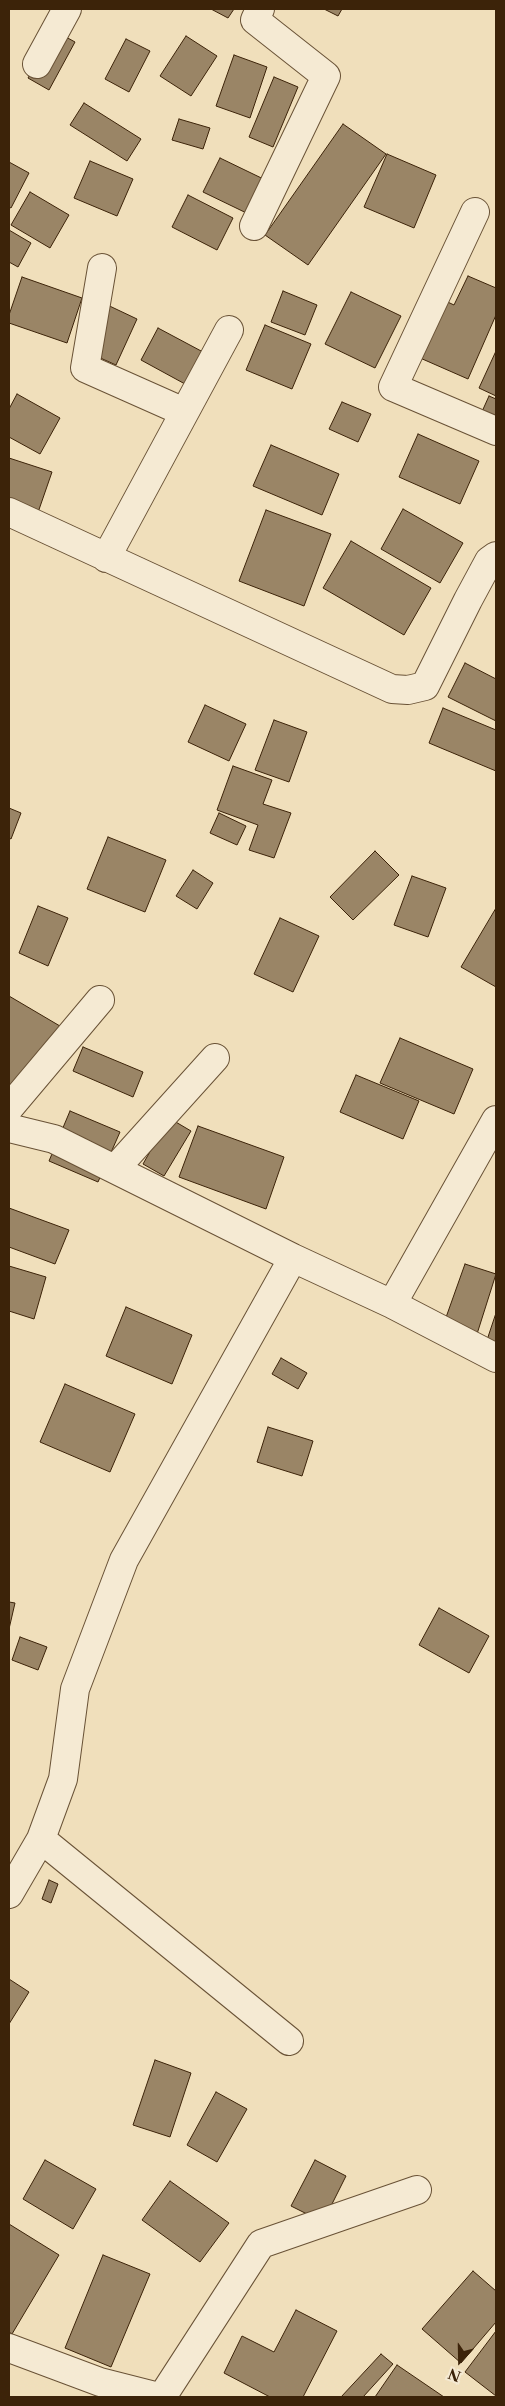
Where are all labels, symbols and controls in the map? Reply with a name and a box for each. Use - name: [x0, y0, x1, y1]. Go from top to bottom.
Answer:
- north arrow: [435, 2336, 485, 2386]
- text: N: [446, 2364, 464, 2386]

